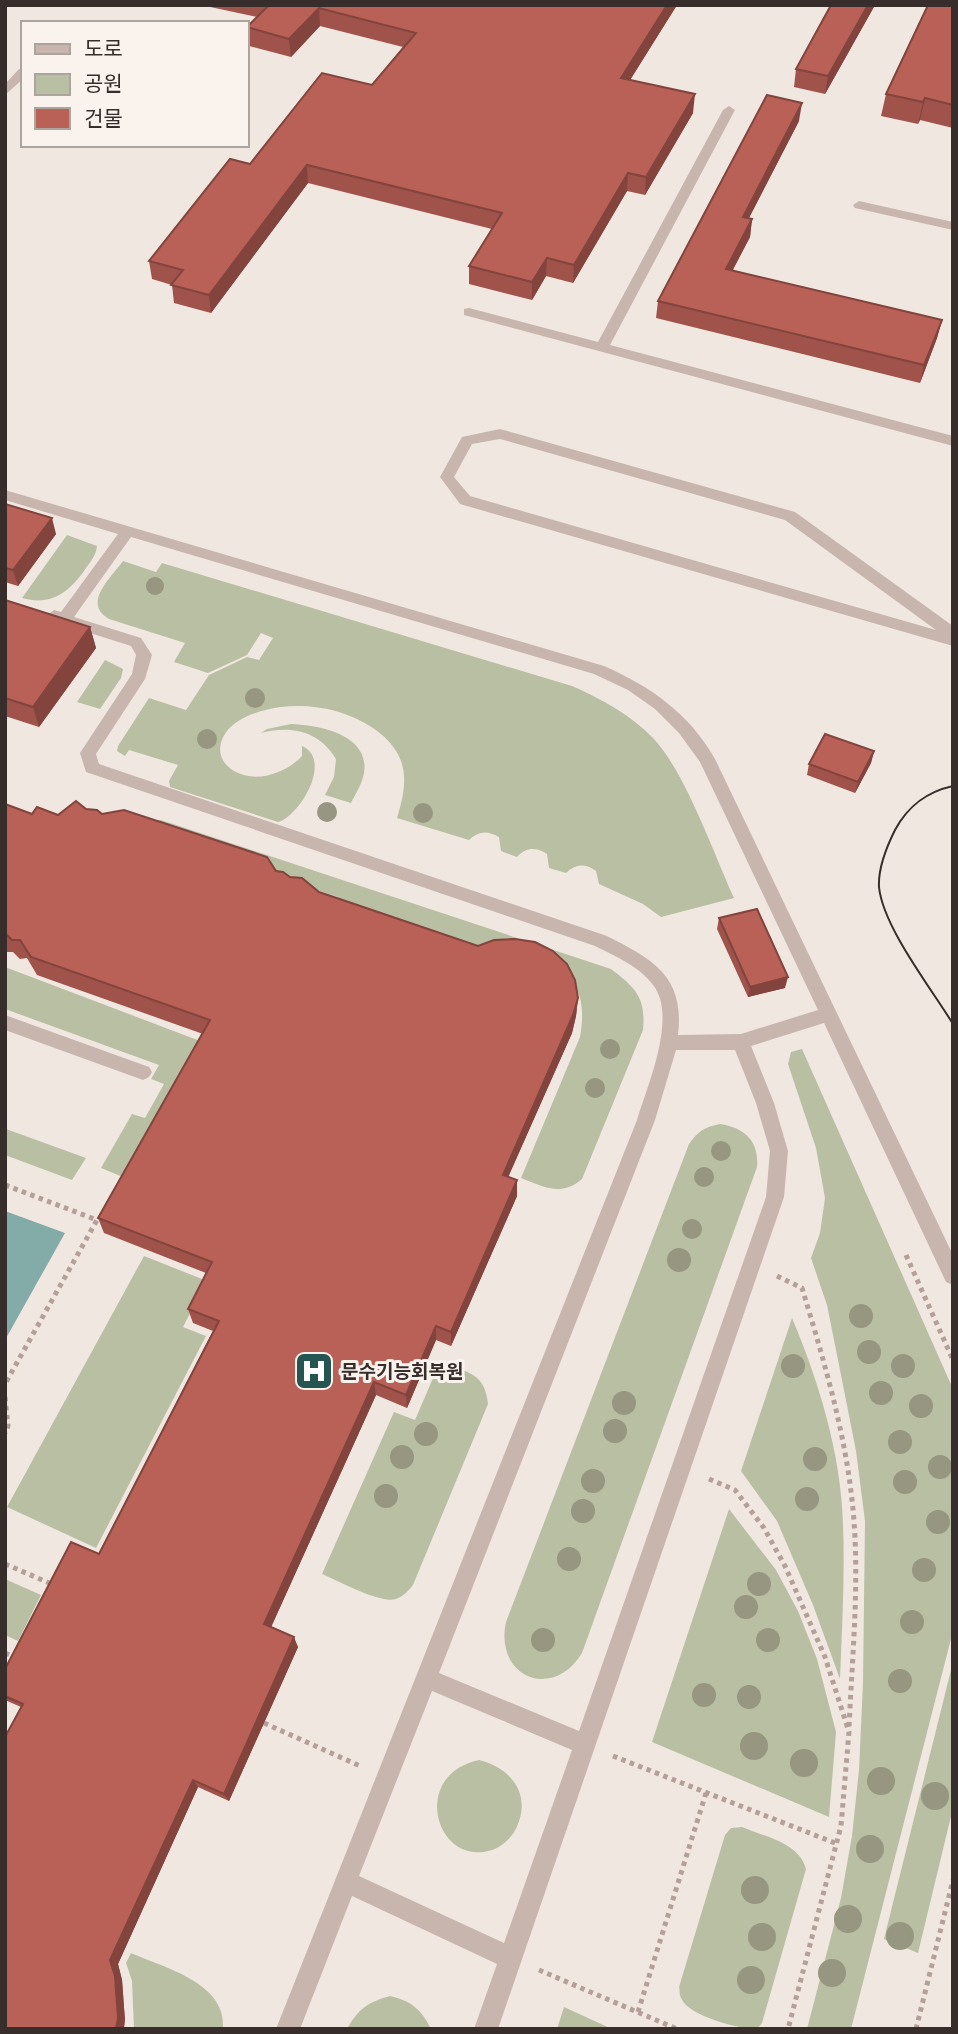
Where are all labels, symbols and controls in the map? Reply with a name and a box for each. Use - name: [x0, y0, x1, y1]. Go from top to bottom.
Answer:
- legend: [21, 21, 248, 147]
- text: 도로: [84, 37, 123, 61]
- text: 공원: [84, 72, 123, 96]
- text: 건물: [84, 107, 123, 131]
- hospital icon: 문수기능회복원: [293, 1350, 335, 1392]
- place label: 문수기능회복원: [341, 1360, 463, 1383]

